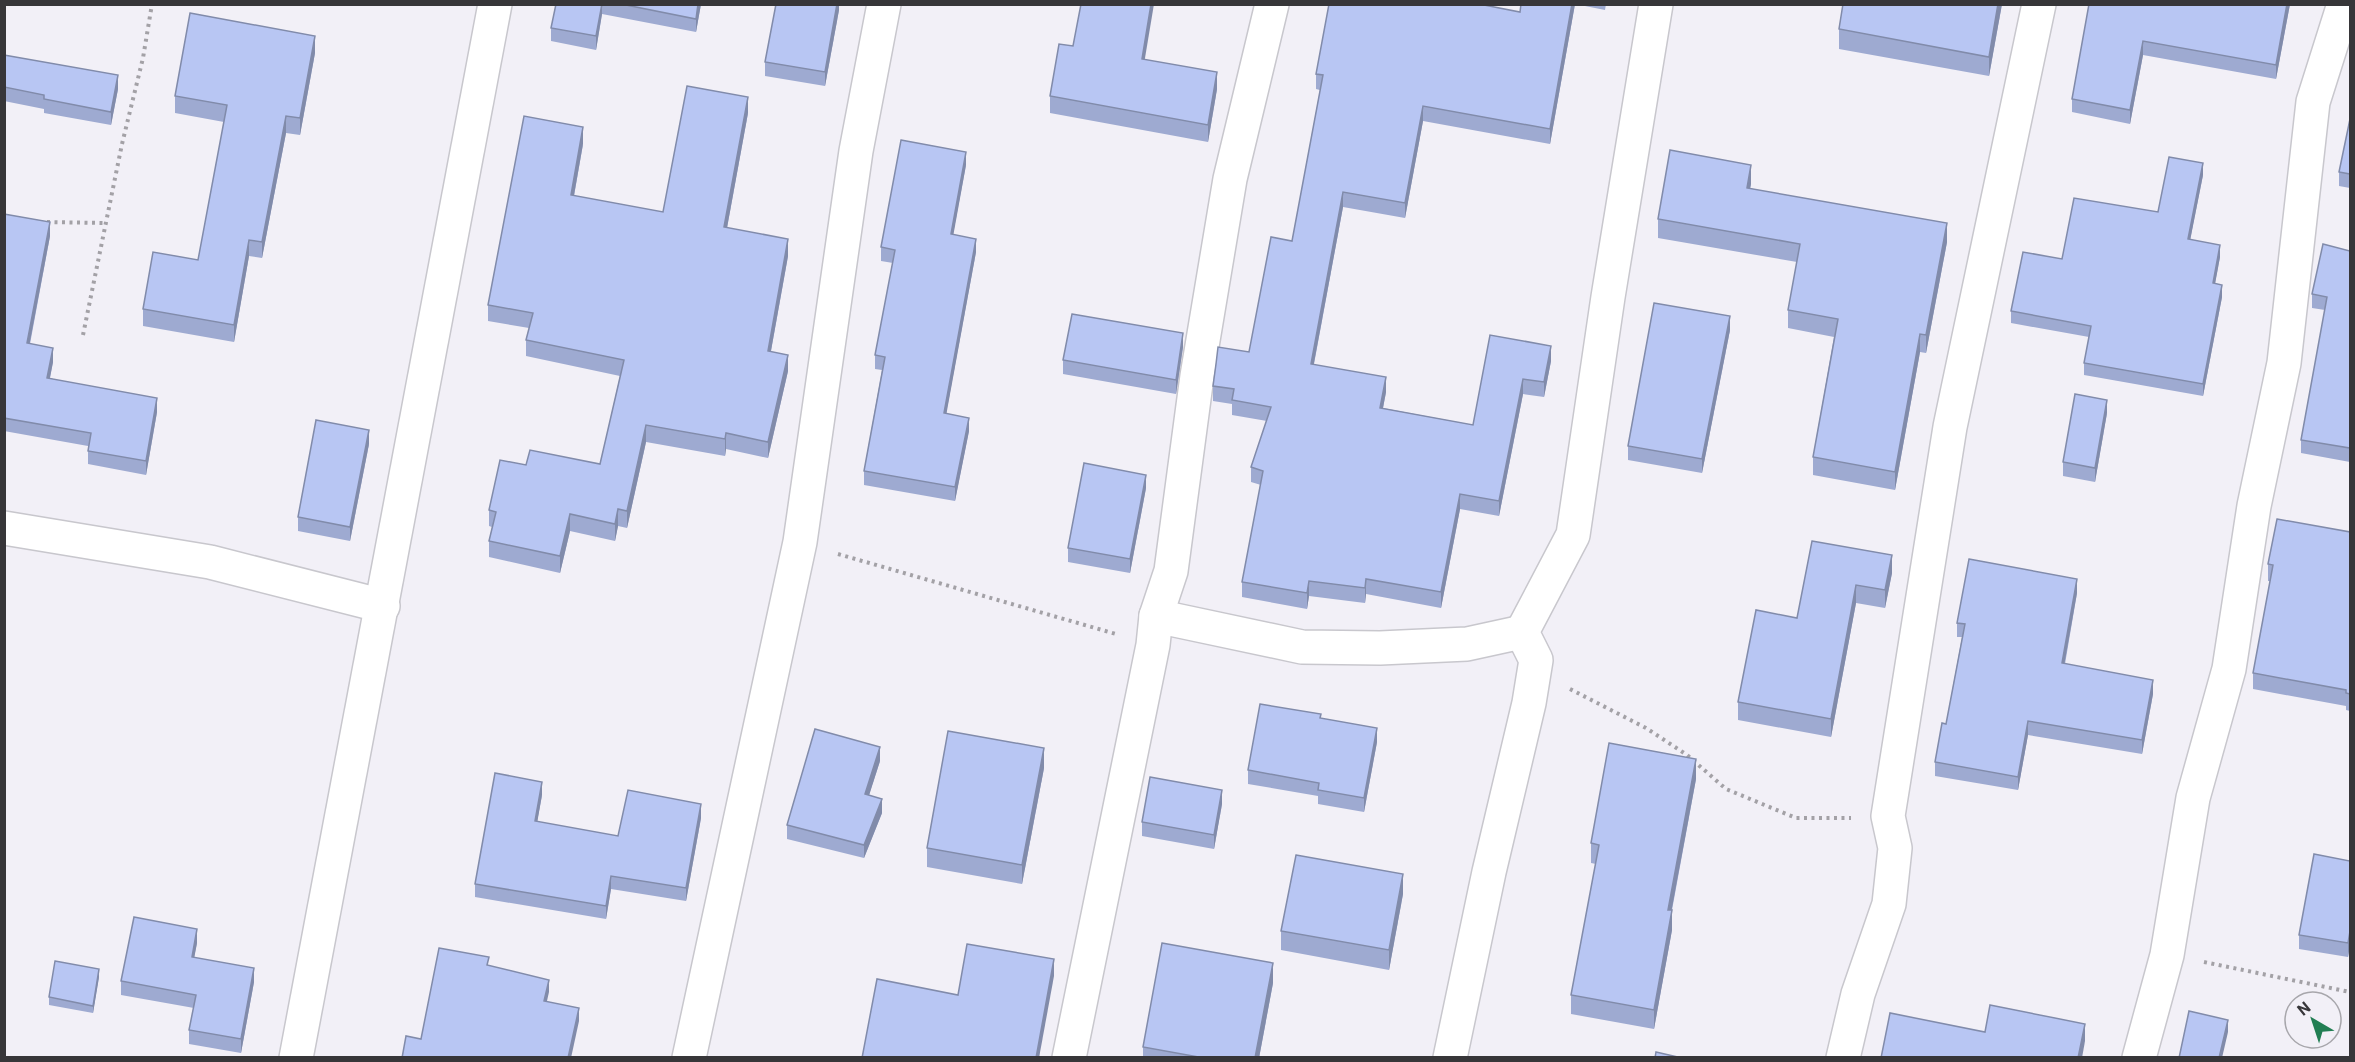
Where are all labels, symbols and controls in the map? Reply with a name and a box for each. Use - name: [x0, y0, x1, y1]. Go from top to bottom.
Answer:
- north arrow: [2283, 990, 2343, 1050]
- text: N: [2294, 998, 2314, 1020]

